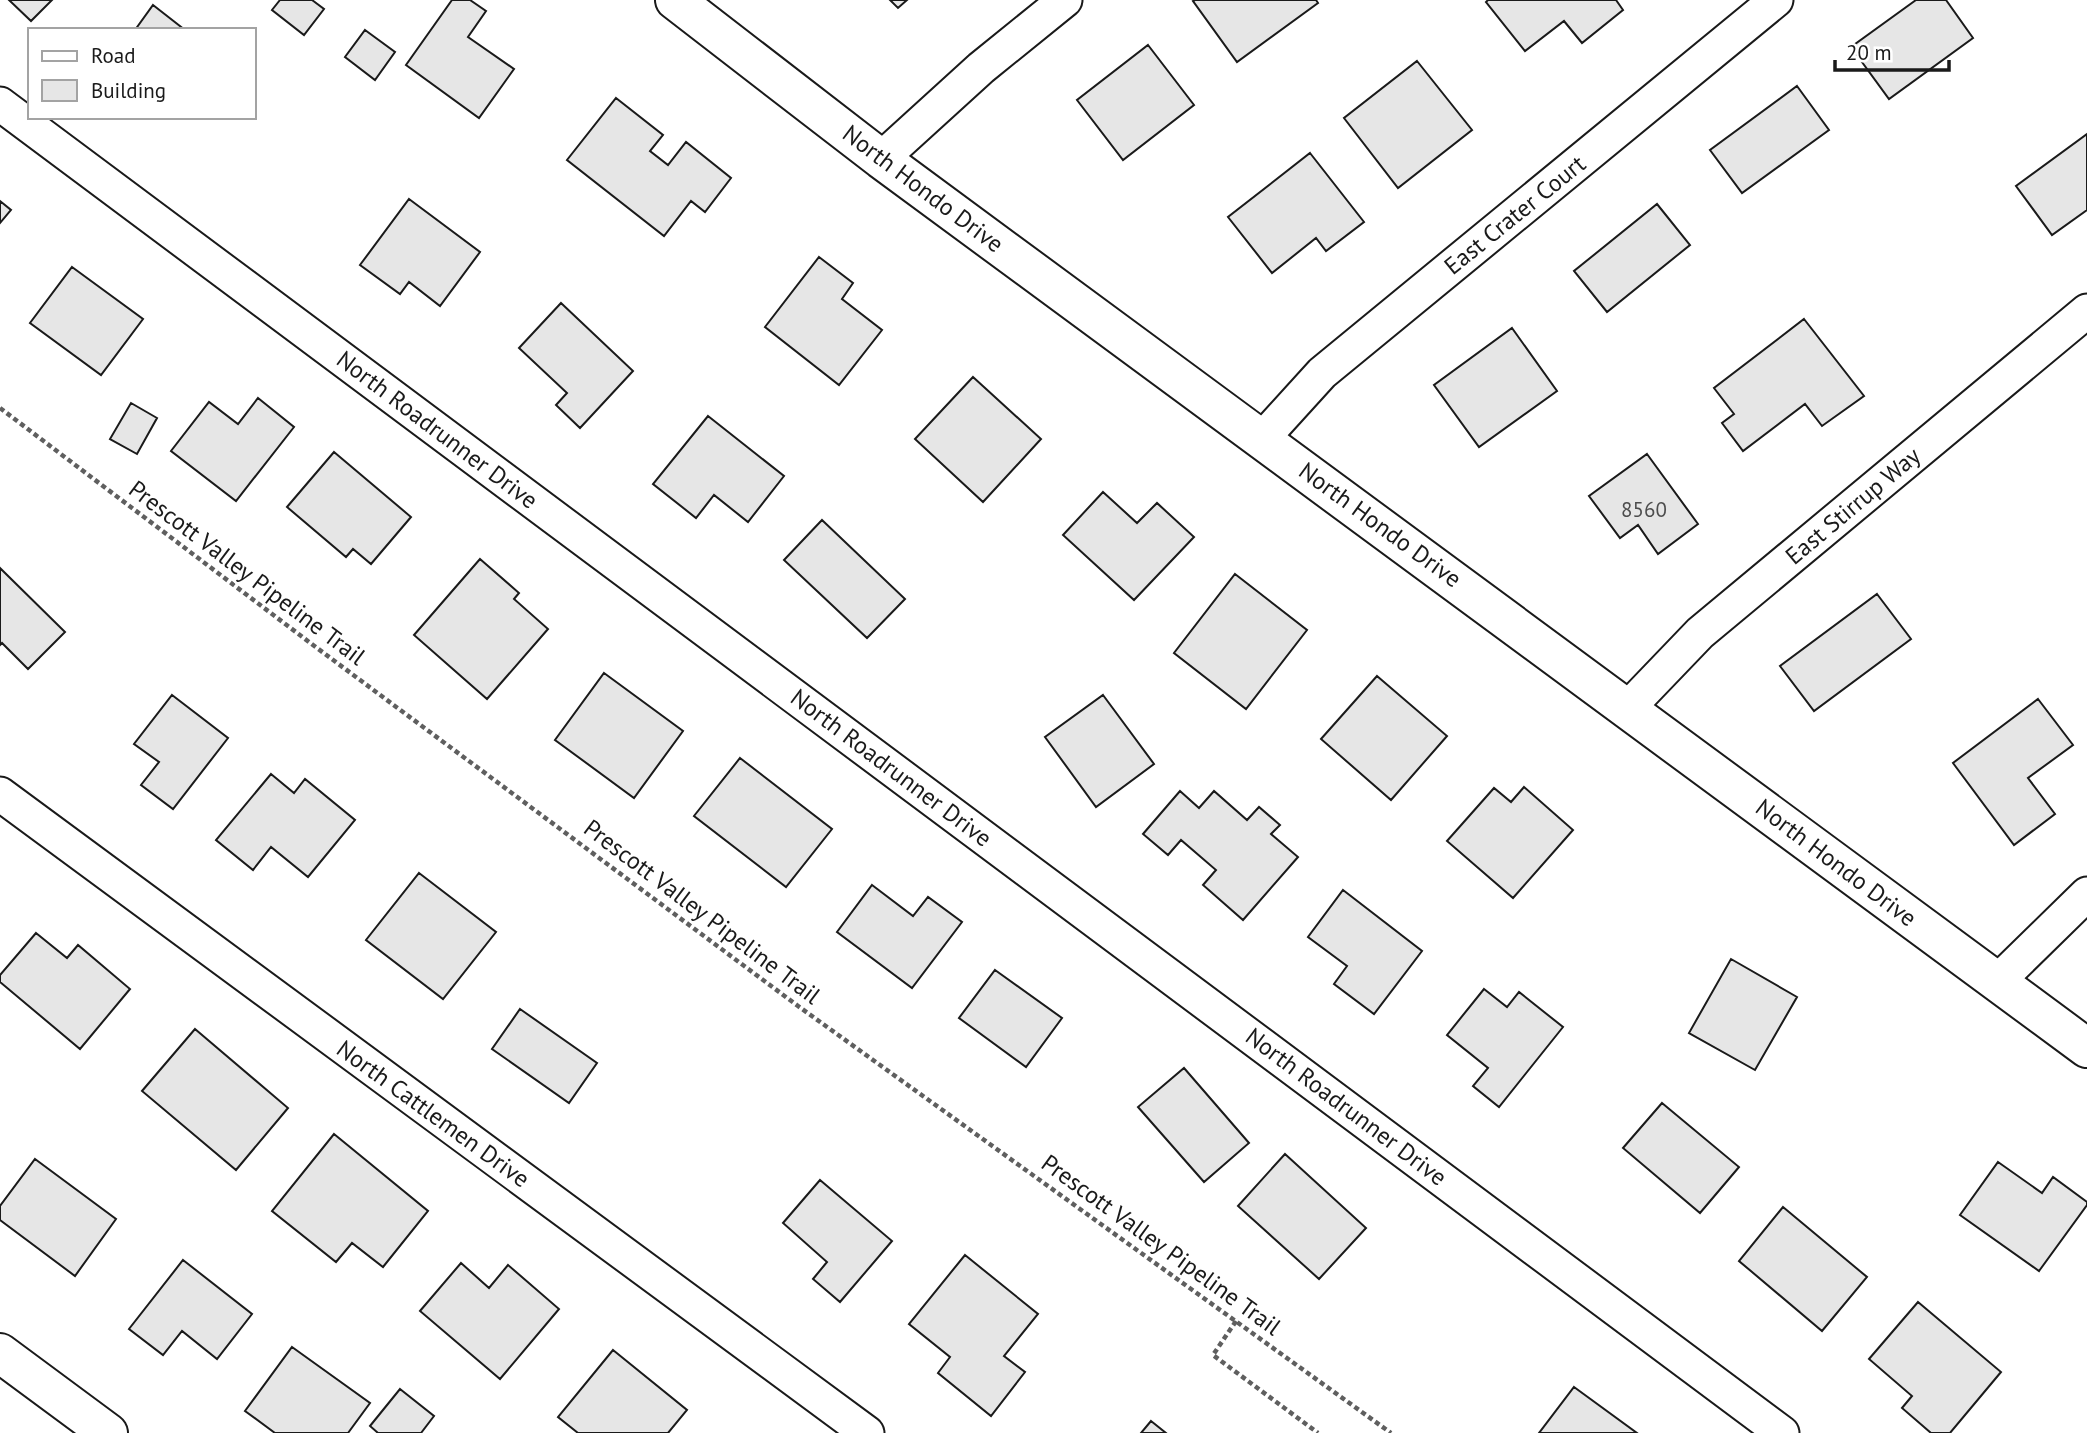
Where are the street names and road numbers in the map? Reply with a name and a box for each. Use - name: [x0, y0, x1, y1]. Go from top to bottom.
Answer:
- street label: North Hondo Drive: [837, 118, 1010, 259]
- street label: East Crater Court: [1438, 148, 1592, 281]
- street label: North Roadrunner Drive: [330, 344, 544, 515]
- street label: East Stirrup Way: [1779, 440, 1927, 571]
- street label: North Hondo Drive: [1293, 455, 1468, 594]
- street label: Prescott Valley Pipeline Trail: [123, 473, 372, 672]
- street label: North Roadrunner Drive: [784, 682, 998, 853]
- street label: North Hondo Drive: [1750, 792, 1923, 933]
- street label: Prescott Valley Pipeline Trail: [578, 812, 827, 1011]
- street label: North Roadrunner Drive: [1239, 1021, 1453, 1192]
- street label: North Cattlemen Drive: [331, 1033, 536, 1194]
- street label: Prescott Valley Pipeline Trail: [1035, 1147, 1287, 1342]

